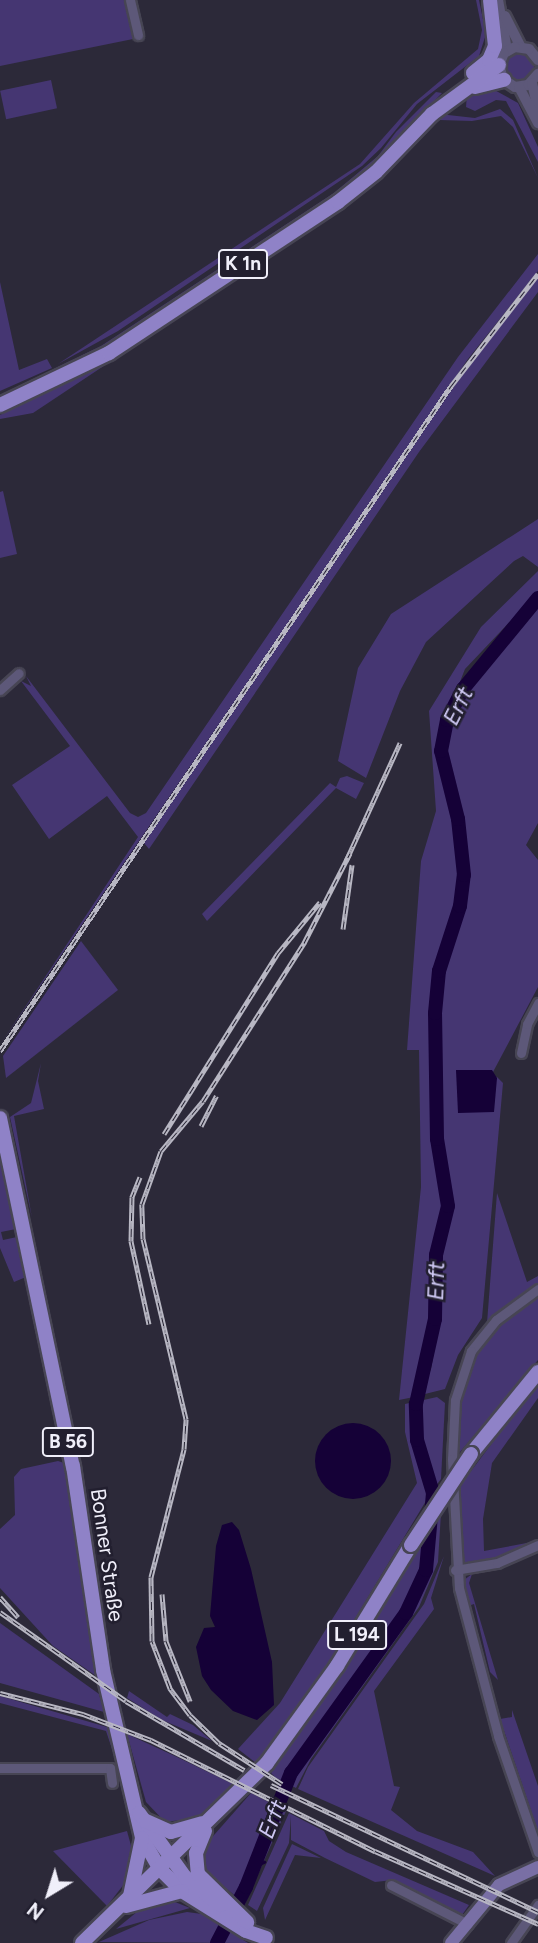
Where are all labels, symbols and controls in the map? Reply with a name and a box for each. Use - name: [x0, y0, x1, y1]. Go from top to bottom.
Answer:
- road number: K 1n: [217, 248, 269, 280]
- water label: Erft: [437, 682, 479, 730]
- water label: Erft: [422, 1261, 450, 1301]
- road number: B 56: [42, 1426, 94, 1458]
- street label: Bonner Straße: [85, 1487, 129, 1623]
- road number: L 194: [326, 1620, 388, 1651]
- water label: Erft: [252, 1796, 292, 1842]
- north arrow: [14, 1859, 84, 1929]
- text: N: [23, 1897, 49, 1925]

